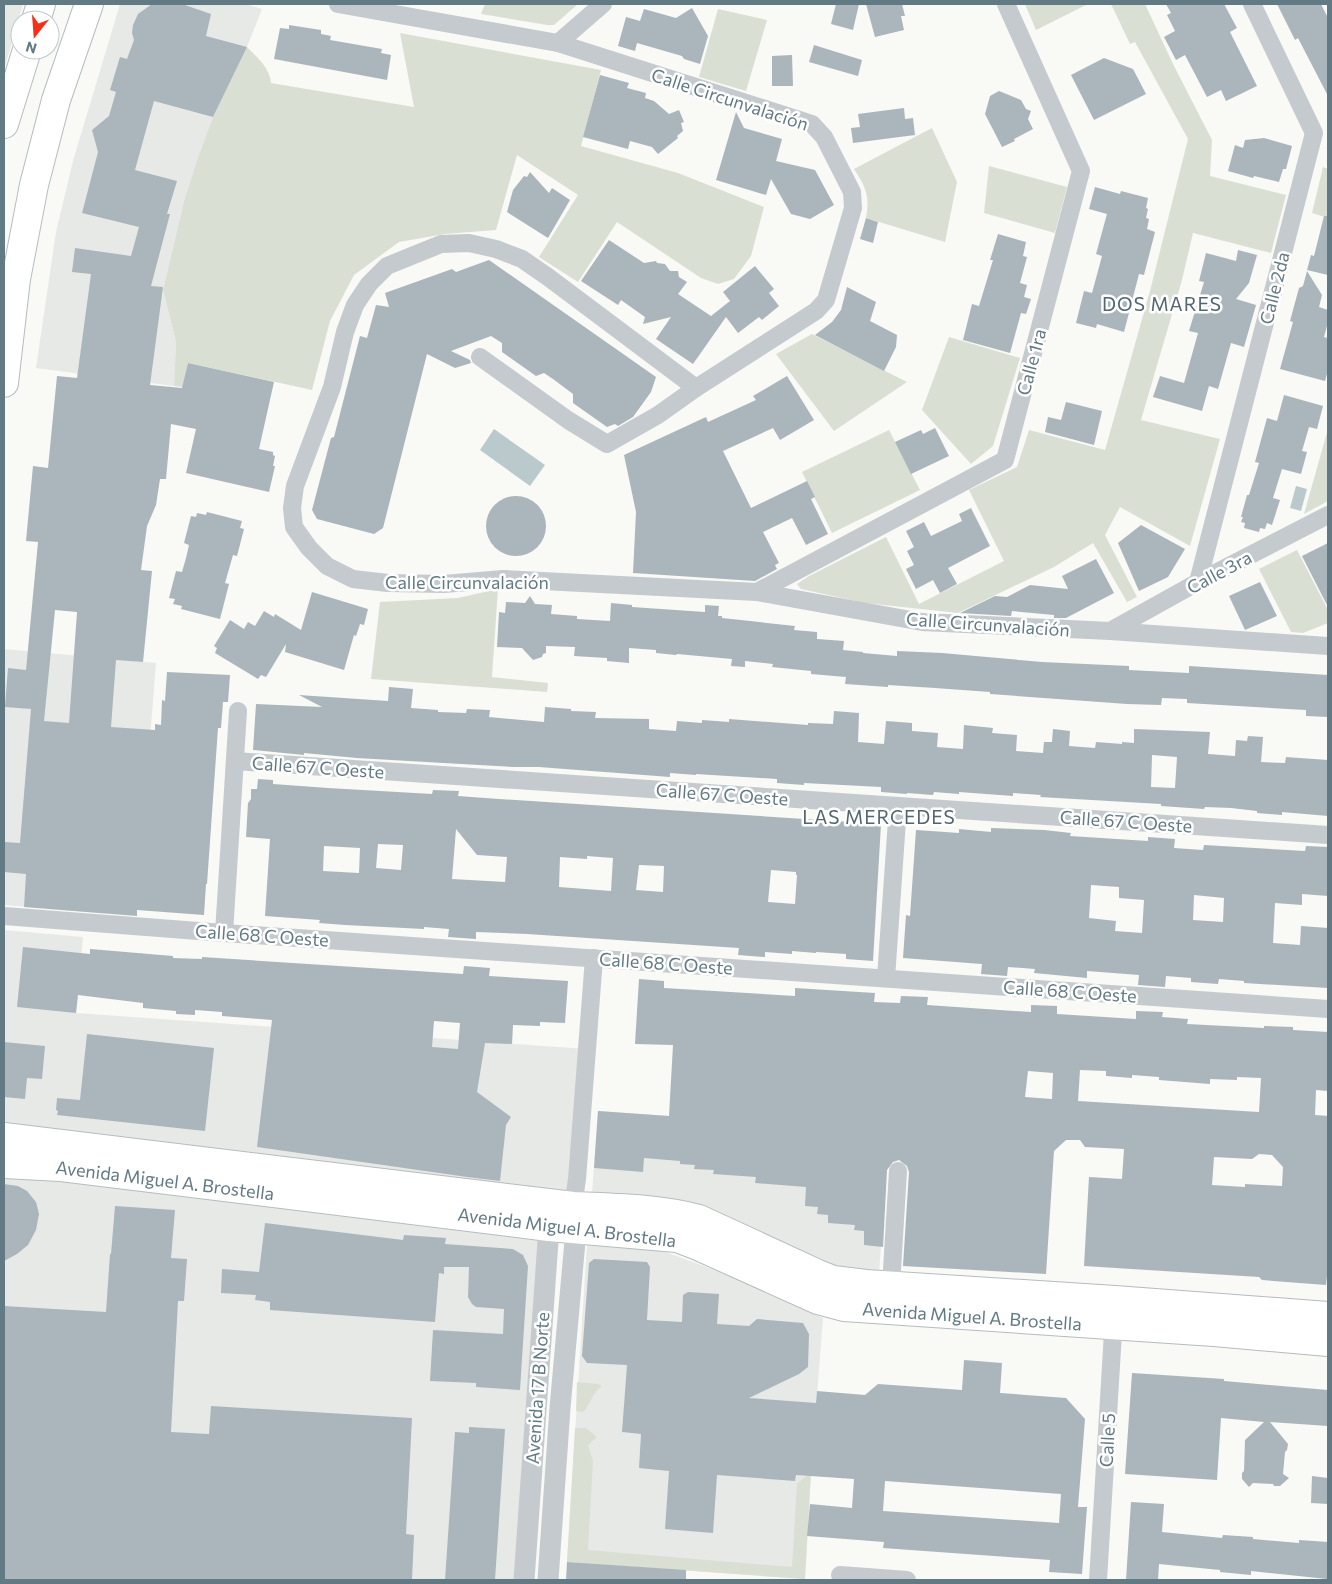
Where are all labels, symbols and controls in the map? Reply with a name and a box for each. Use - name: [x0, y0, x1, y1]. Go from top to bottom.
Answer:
- north arrow: [10, 10, 60, 60]
- text: N: [24, 38, 39, 58]
- street label: Calle Circunvalación: [649, 63, 811, 135]
- street label: Calle 2da: [1254, 250, 1294, 326]
- district label: DOS MARES: [1102, 292, 1222, 315]
- street label: Calle 1ra: [1012, 326, 1050, 398]
- street label: Calle 3ra: [1183, 546, 1255, 598]
- street label: Calle Circunvalación: [385, 571, 549, 593]
- street label: Calle Circunvalación: [906, 607, 1070, 641]
- street label: Calle 67 C Oeste: [251, 751, 385, 783]
- street label: Calle 67 C Oeste: [655, 778, 789, 810]
- district label: LAS MERCEDES: [802, 805, 956, 828]
- street label: Calle 67 C Oeste: [1059, 805, 1193, 837]
- street label: Calle 68 C Oeste: [194, 919, 330, 951]
- street label: Calle 68 C Oeste: [598, 947, 734, 979]
- street label: Calle 68 C Oeste: [1002, 975, 1138, 1007]
- street label: Avenida Miguel A. Brostella: [54, 1156, 276, 1204]
- street label: Avenida Miguel A. Brostella: [456, 1203, 678, 1251]
- street label: Avenida Miguel A. Brostella: [861, 1297, 1083, 1335]
- street label: Avenida 17 B Norte: [521, 1311, 553, 1465]
- street label: Calle 5: [1095, 1412, 1119, 1468]

